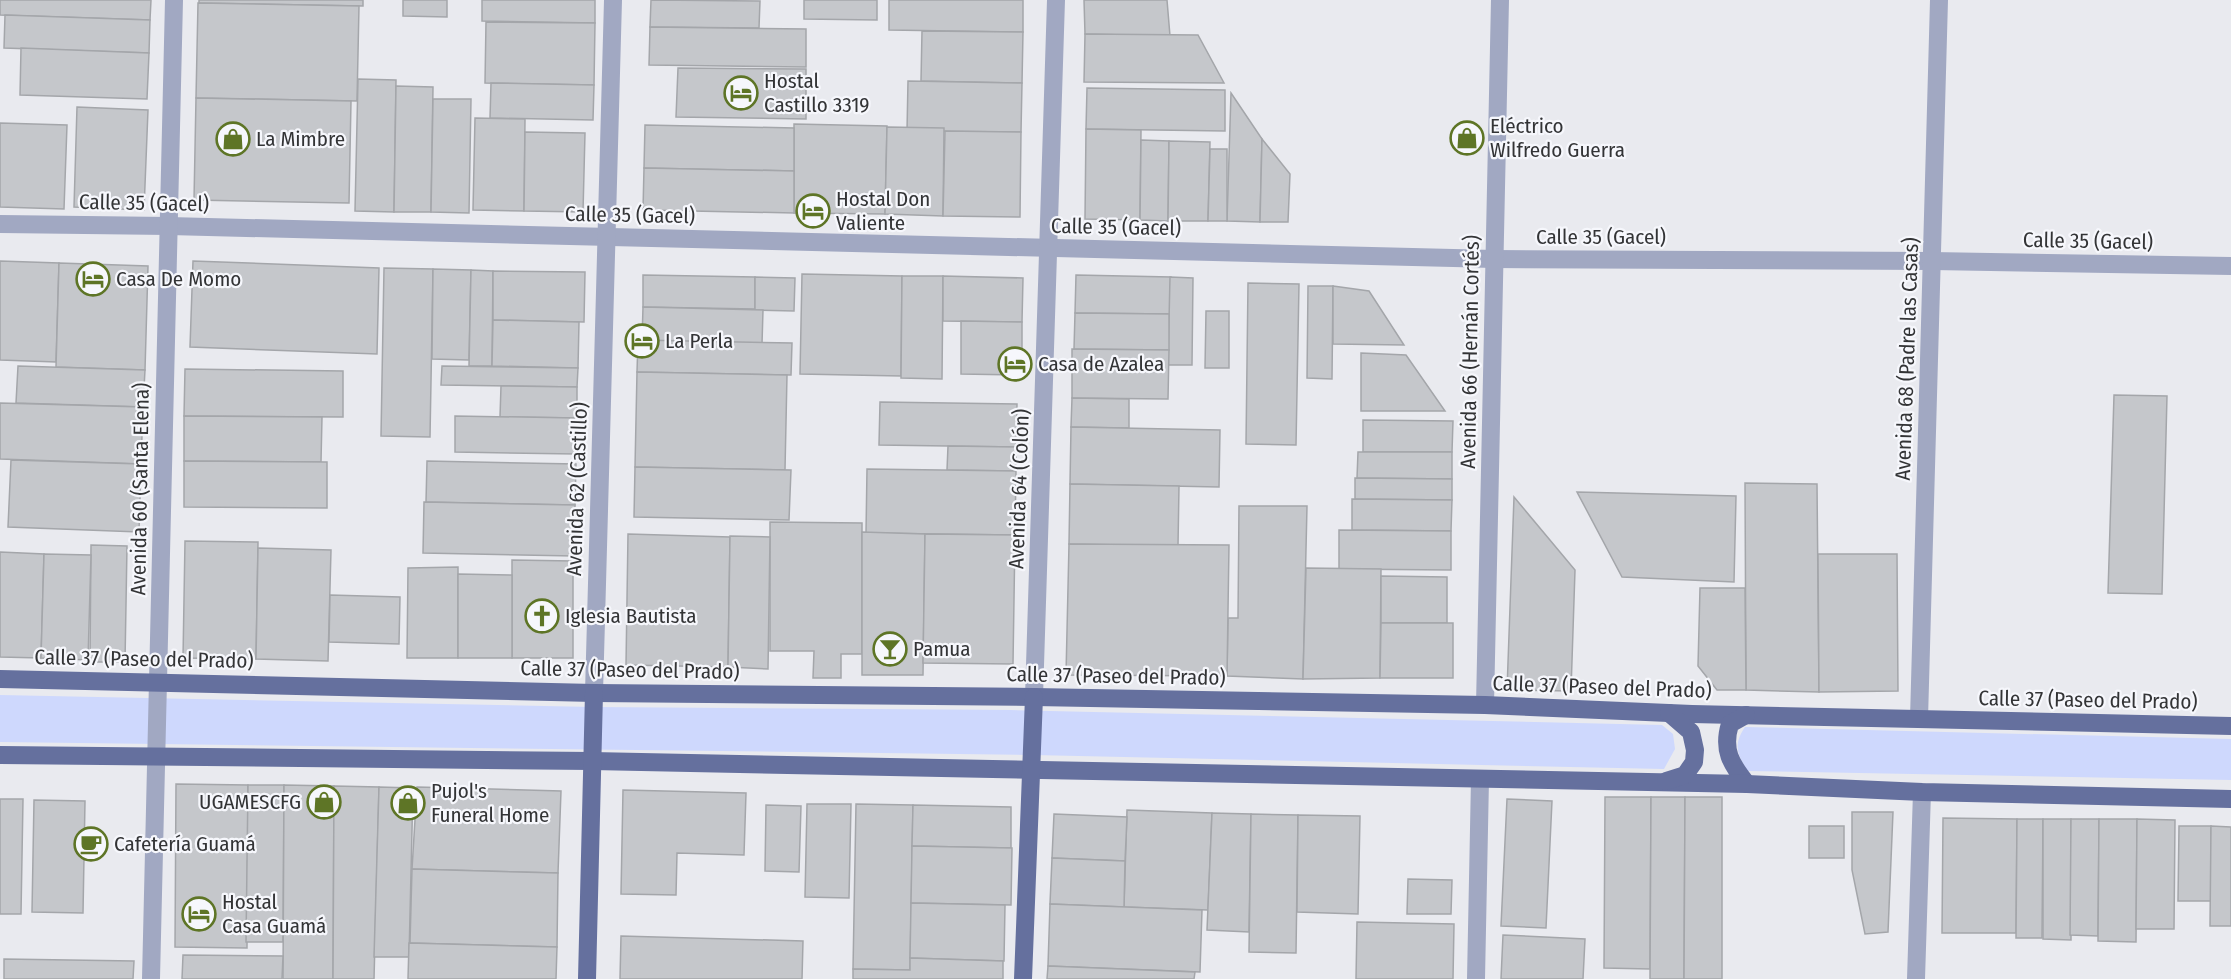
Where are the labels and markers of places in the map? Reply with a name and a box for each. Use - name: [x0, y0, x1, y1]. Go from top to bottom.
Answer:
- place label: Hostal Castillo 3319: [764, 68, 870, 118]
- hotel icon: Hostal Castillo 3319: [723, 75, 759, 111]
- place label: Eléctrico Wilfredo Guerra: [1490, 113, 1625, 163]
- shop icon: Eléctrico Wilfredo Guerra: [1449, 120, 1485, 156]
- shop icon: La Mimbre: [215, 121, 251, 157]
- place label: La Mimbre: [256, 126, 345, 152]
- place label: Hostal Don Valiente: [836, 186, 930, 236]
- hotel icon: Hostal Don Valiente: [795, 193, 831, 229]
- hotel icon: Casa De Momo: [75, 261, 111, 297]
- place label: Casa De Momo: [116, 266, 241, 292]
- hotel icon: La Perla: [624, 323, 660, 359]
- place label: La Perla: [665, 328, 733, 354]
- hotel icon: Casa de Azalea: [997, 346, 1033, 382]
- place label: Casa de Azalea: [1038, 351, 1164, 377]
- church icon: Iglesia Bautista: [524, 598, 560, 634]
- place label: Iglesia Bautista: [565, 603, 697, 629]
- bar icon: Pamua: [872, 631, 908, 667]
- place label: Pamua: [913, 636, 971, 662]
- place label: Pujol's Funeral Home: [431, 778, 549, 828]
- shop icon: UGAMESCFG: [306, 784, 342, 820]
- shop icon: Pujol's Funeral Home: [390, 785, 426, 821]
- place label: UGAMESCFG: [199, 789, 301, 815]
- cafe icon: Cafetería Guamá: [73, 826, 109, 862]
- place label: Cafetería Guamá: [114, 831, 256, 857]
- place label: Hostal Casa Guamá: [222, 889, 326, 939]
- hotel icon: Hostal Casa Guamá: [181, 896, 217, 932]

